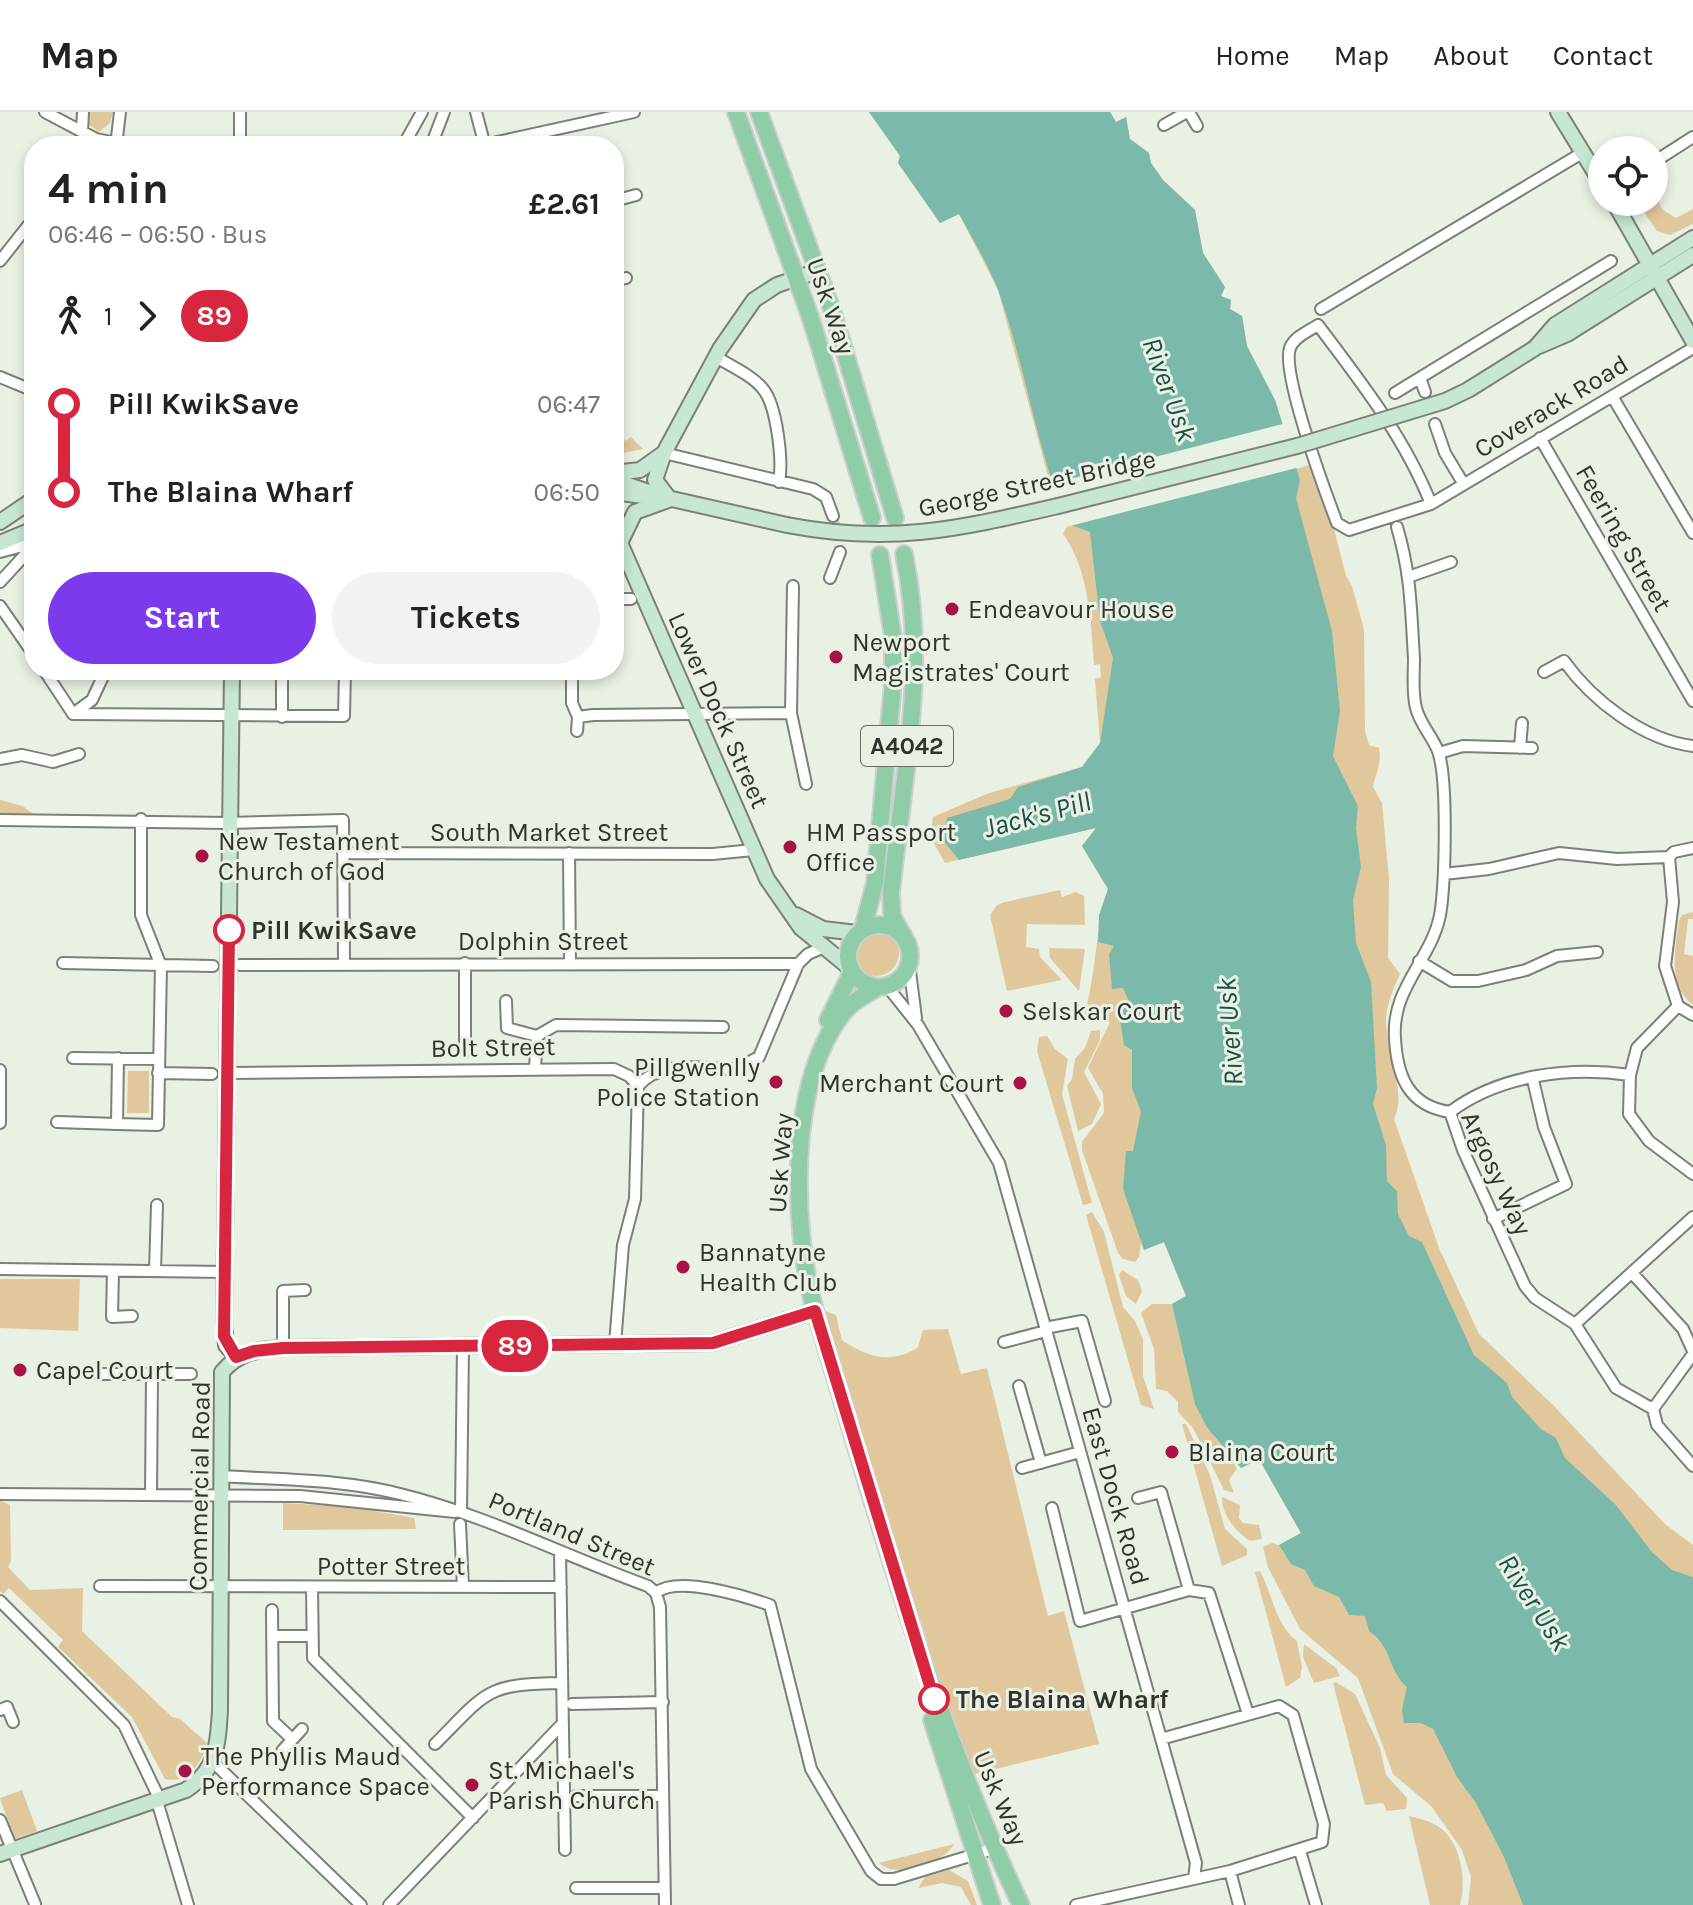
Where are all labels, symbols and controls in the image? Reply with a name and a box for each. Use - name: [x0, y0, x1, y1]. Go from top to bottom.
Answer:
- text: Map: [40, 33, 119, 78]
- text: Home: [1215, 39, 1290, 72]
- text: Map: [1334, 39, 1389, 72]
- text: About: [1433, 39, 1509, 72]
- text: Contact: [1553, 39, 1653, 72]
- map controls: [1588, 136, 1668, 216]
- button: locate: [1588, 136, 1668, 216]
- text: 4 min: [48, 163, 169, 214]
- text: £2.61: [528, 186, 600, 222]
- text: 06:46 – 06:50 · Bus: [48, 219, 267, 250]
- street label: Usk Way: [800, 254, 862, 359]
- icon: walk: [48, 294, 92, 338]
- icon: forward: [125, 294, 169, 338]
- text: 89: [197, 299, 232, 332]
- text: 1: [104, 301, 113, 332]
- water label: River Usk: [1136, 333, 1204, 446]
- street label: Coverack Road: [1469, 348, 1634, 465]
- text: Pill KwikSave: [108, 386, 299, 422]
- text: 06:47: [537, 389, 600, 420]
- street label: George Street Bridge: [916, 443, 1159, 524]
- street label: Feering Street: [1569, 459, 1678, 617]
- text: The Blaina Wharf: [108, 474, 353, 510]
- text: 06:50: [534, 477, 600, 508]
- button: Start: [48, 572, 316, 664]
- button: Tickets: [332, 572, 600, 664]
- place label: Endeavour House: [968, 594, 1174, 625]
- marker: Endeavour House: [943, 600, 961, 618]
- street label: Lower Dock Street: [661, 607, 776, 813]
- place label: Newport Magistrates' Court: [852, 627, 1070, 688]
- marker: Newport Magistrates' Court: [827, 648, 845, 666]
- road number: A4042: [861, 726, 953, 766]
- water label: Jack's Pill: [980, 784, 1094, 845]
- street label: South Market Street: [430, 817, 668, 848]
- place label: HM Passport Office: [806, 817, 956, 878]
- place label: New Testament Church of God: [218, 826, 400, 887]
- marker: HM Passport Office: [781, 838, 799, 856]
- marker: New Testament Church of God: [193, 847, 211, 865]
- marker: Pill KwikSave: [214, 915, 244, 945]
- place label: Pill KwikSave: [251, 915, 417, 946]
- street label: Dolphin Street: [458, 926, 628, 957]
- water label: River Usk: [1209, 976, 1250, 1087]
- place label: Selskar Court: [1022, 996, 1182, 1027]
- marker: Selskar Court: [997, 1002, 1015, 1020]
- street label: Bolt Street: [430, 1031, 556, 1064]
- place label: Pillgwenlly Police Station: [596, 1052, 760, 1113]
- place label: Merchant Court: [819, 1068, 1004, 1099]
- marker: Pillgwenlly Police Station: [767, 1073, 785, 1091]
- marker: Merchant Court: [1011, 1074, 1029, 1092]
- street label: Argosy Way: [1454, 1106, 1539, 1240]
- street label: Usk Way: [762, 1112, 799, 1214]
- place label: Bannatyne Health Club: [699, 1237, 837, 1298]
- marker: Bannatyne Health Club: [674, 1258, 692, 1276]
- line badge: 89: [479, 1320, 551, 1372]
- text: 89: [497, 1329, 533, 1362]
- place label: Capel Court: [36, 1355, 174, 1386]
- marker: Capel Court: [11, 1361, 29, 1379]
- street label: Commercial Road: [182, 1381, 217, 1591]
- street label: East Dock Road: [1075, 1403, 1156, 1589]
- place label: Blaina Court: [1188, 1437, 1335, 1468]
- marker: Blaina Court: [1163, 1443, 1181, 1461]
- street label: Portland Street: [484, 1484, 660, 1583]
- water label: River Usk: [1491, 1548, 1578, 1657]
- street label: Potter Street: [317, 1551, 465, 1582]
- marker: The Blaina Wharf: [919, 1684, 949, 1714]
- place label: The Blaina Wharf: [956, 1684, 1169, 1715]
- place label: The Phyllis Maud Performance Space: [201, 1741, 430, 1802]
- street label: Usk Way: [967, 1746, 1034, 1850]
- place label: St. Michael's Parish Church: [488, 1755, 655, 1816]
- marker: The Phyllis Maud Performance Space: [176, 1762, 194, 1780]
- marker: St. Michael's Parish Church: [463, 1776, 481, 1794]

